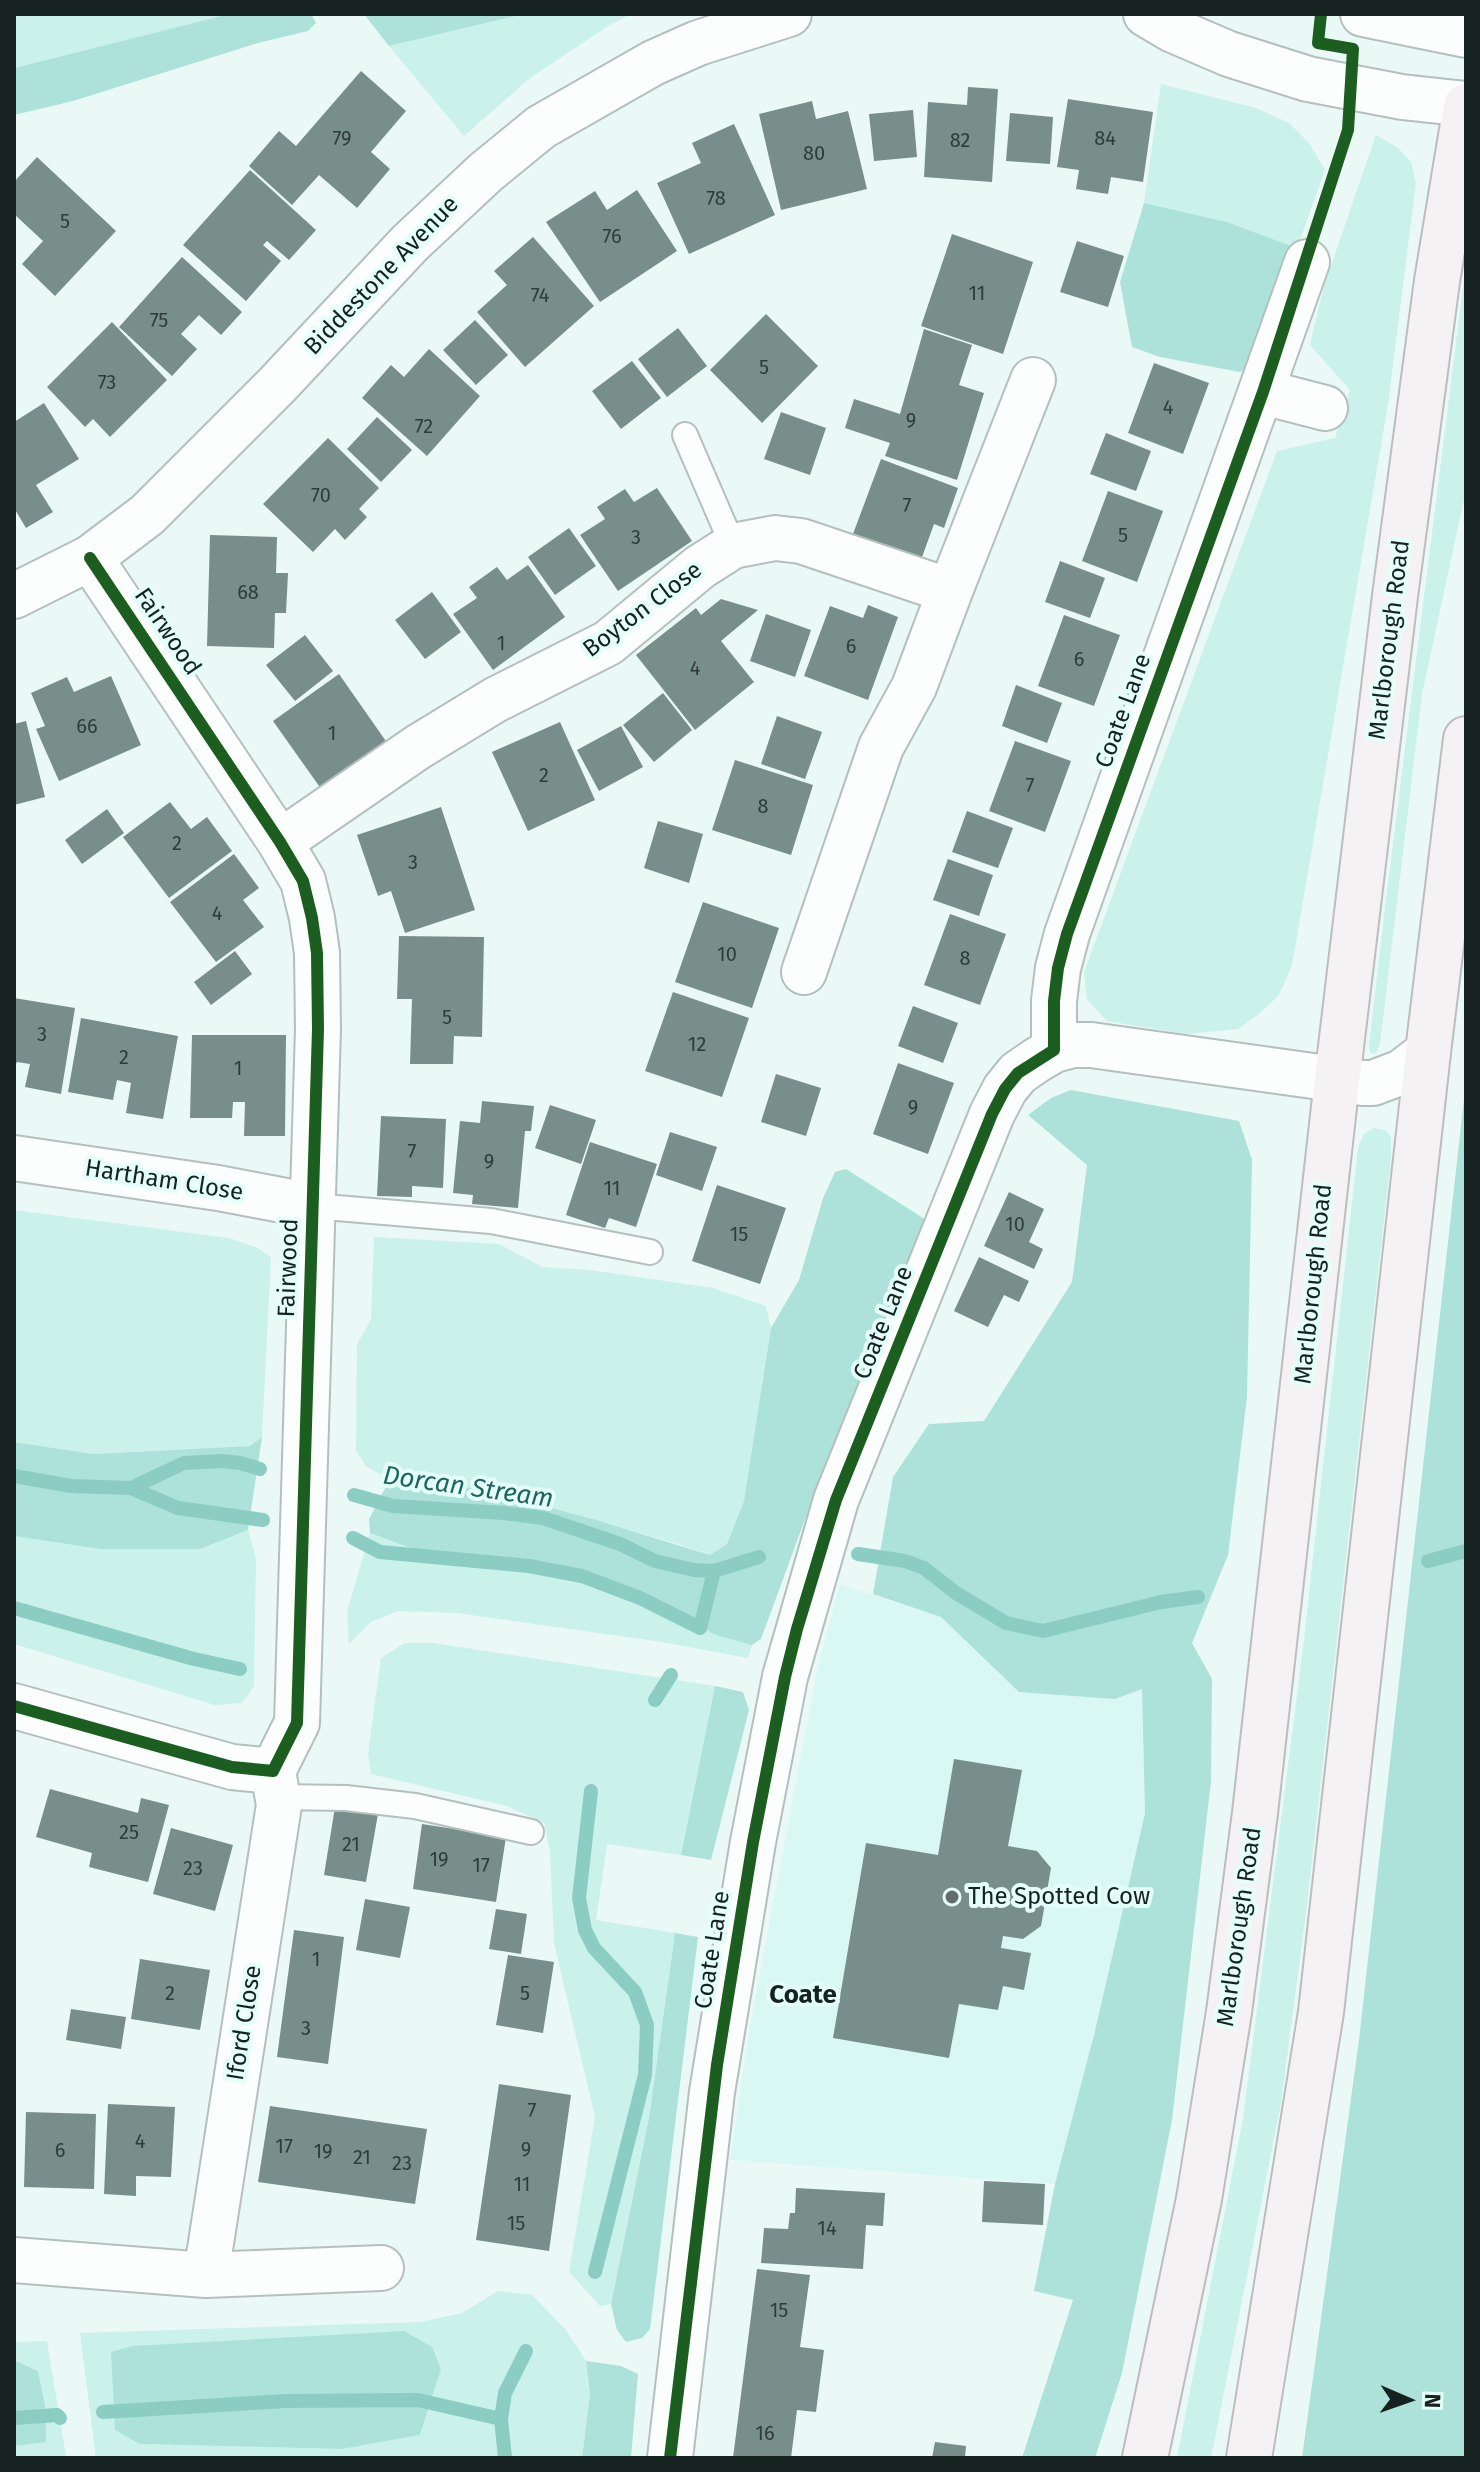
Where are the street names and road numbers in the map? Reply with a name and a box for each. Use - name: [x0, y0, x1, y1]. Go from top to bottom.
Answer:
- street label: Biddestone Avenue: [299, 191, 465, 361]
- street label: Marlborough Road: [1363, 538, 1417, 742]
- street label: Boyton Close: [578, 556, 708, 664]
- street label: Fairwood: [127, 583, 207, 681]
- street label: Coate Lane: [1090, 650, 1158, 772]
- street label: Hartham Close: [83, 1154, 245, 1208]
- street label: Marlborough Road: [1289, 1183, 1339, 1385]
- street label: Fairwood: [273, 1218, 305, 1318]
- street label: Coate Lane: [848, 1262, 920, 1384]
- street label: Marlborough Road: [1212, 1825, 1268, 2029]
- street label: Coate Lane: [689, 1889, 737, 2011]
- street label: Iford Close: [222, 1963, 268, 2083]

